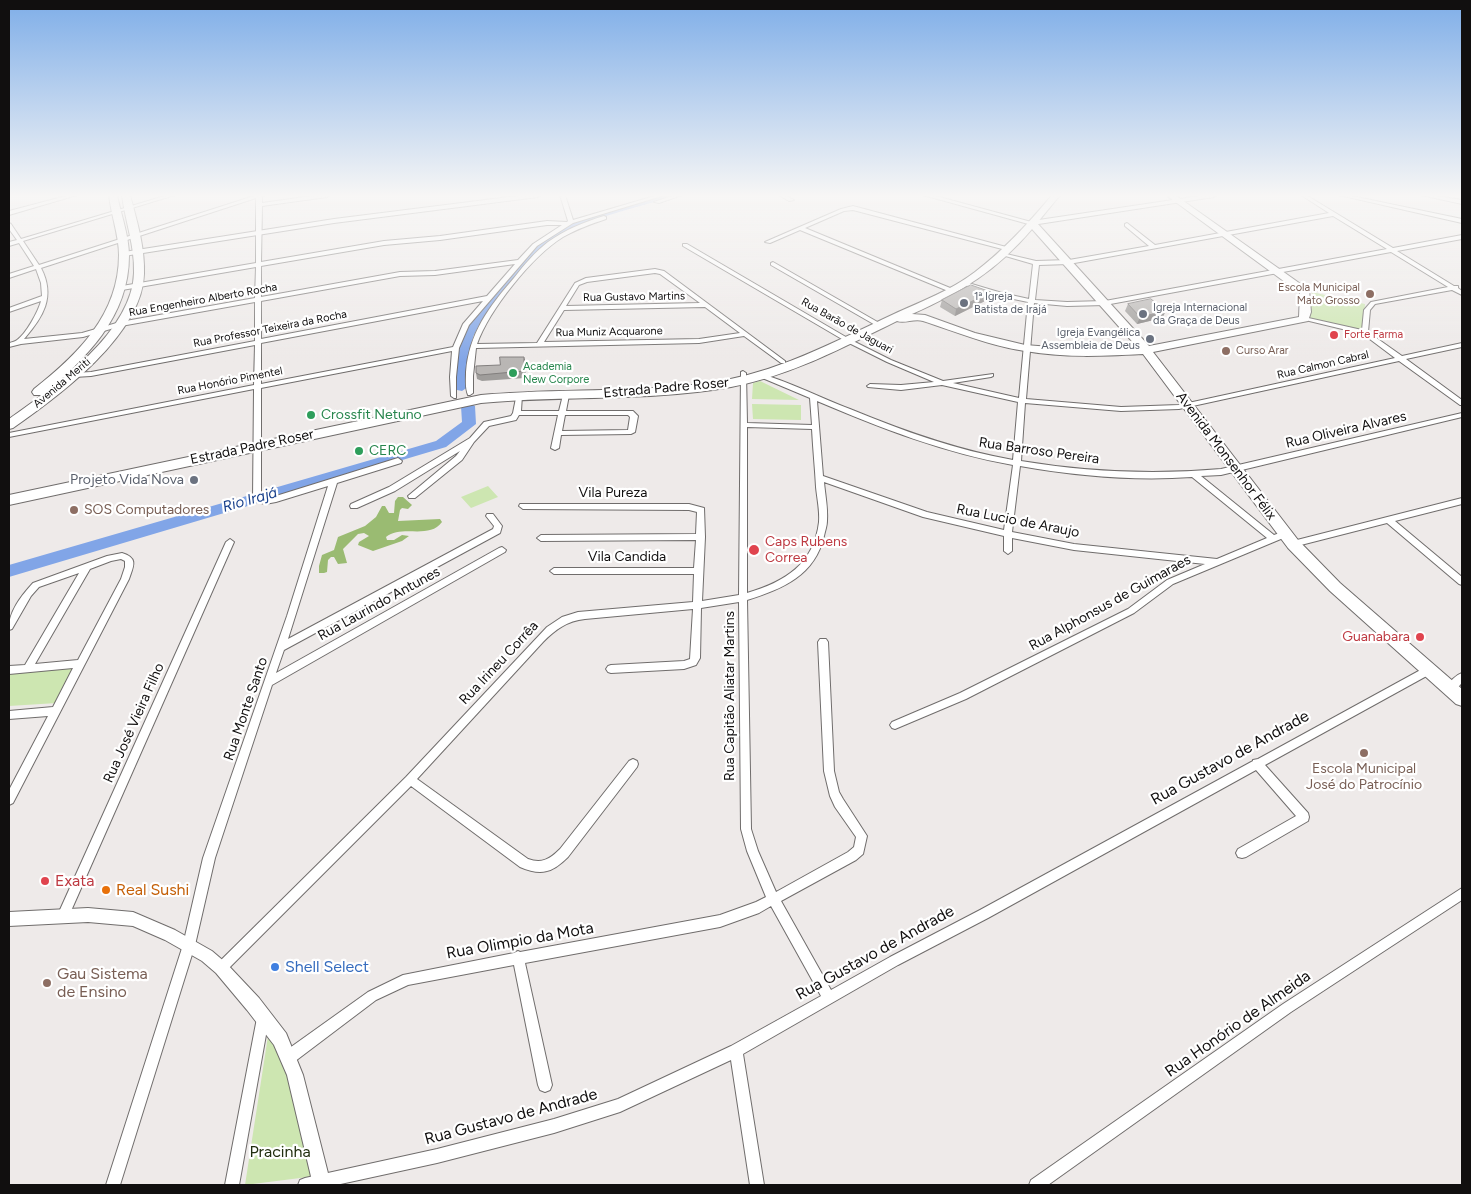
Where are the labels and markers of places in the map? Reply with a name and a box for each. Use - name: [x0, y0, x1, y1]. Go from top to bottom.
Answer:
- place label: Escola Municipal Mato Grosso: [1278, 281, 1360, 307]
- marker: Escola Municipal Mato Grosso: [1364, 288, 1376, 300]
- place label: 1ª Igreja Batista de Irajá: [974, 290, 1047, 316]
- marker: 1ª Igreja Batista de Irajá: [958, 297, 970, 309]
- place label: Igreja Internacional da Graça de Deus: [1153, 301, 1247, 327]
- marker: Igreja Internacional da Graça de Deus: [1137, 308, 1149, 320]
- place label: Igreja Evangélica Assembleia de Deus: [1041, 326, 1140, 352]
- place label: Forte Farma: [1344, 328, 1403, 342]
- marker: Forte Farma: [1328, 329, 1340, 341]
- marker: Igreja Evangélica Assembleia de Deus: [1144, 333, 1156, 345]
- place label: Curso Arar: [1236, 344, 1289, 358]
- marker: Curso Arar: [1220, 345, 1232, 357]
- place label: Academia New Corpore: [523, 360, 589, 386]
- marker: Academia New Corpore: [507, 367, 519, 379]
- place label: Crossfit Netuno: [321, 407, 422, 423]
- marker: Crossfit Netuno: [305, 409, 317, 421]
- place label: CERC: [369, 443, 406, 459]
- marker: CERC: [353, 445, 365, 457]
- place label: Projeto Vida Nova: [70, 472, 184, 488]
- marker: Projeto Vida Nova: [188, 474, 200, 486]
- place label: SOS Computadores: [84, 502, 209, 518]
- marker: SOS Computadores: [68, 504, 80, 516]
- place label: Caps Rubens Correa: [765, 534, 847, 566]
- marker: Caps Rubens Correa: [747, 543, 761, 557]
- place label: Guanabara: [1342, 629, 1410, 645]
- marker: Guanabara: [1414, 631, 1426, 643]
- marker: Escola Municipal José do Patrocínio: [1358, 747, 1370, 759]
- place label: Escola Municipal José do Patrocínio: [1306, 761, 1422, 794]
- place label: Exata: [55, 871, 94, 891]
- marker: Exata: [39, 875, 51, 887]
- place label: Real Sushi: [116, 880, 189, 900]
- marker: Real Sushi: [100, 884, 112, 896]
- place label: Shell Select: [285, 957, 369, 977]
- marker: Shell Select: [269, 961, 281, 973]
- place label: Gau Sistema de Ensino: [57, 964, 148, 1002]
- marker: Gau Sistema de Ensino: [41, 977, 53, 989]

